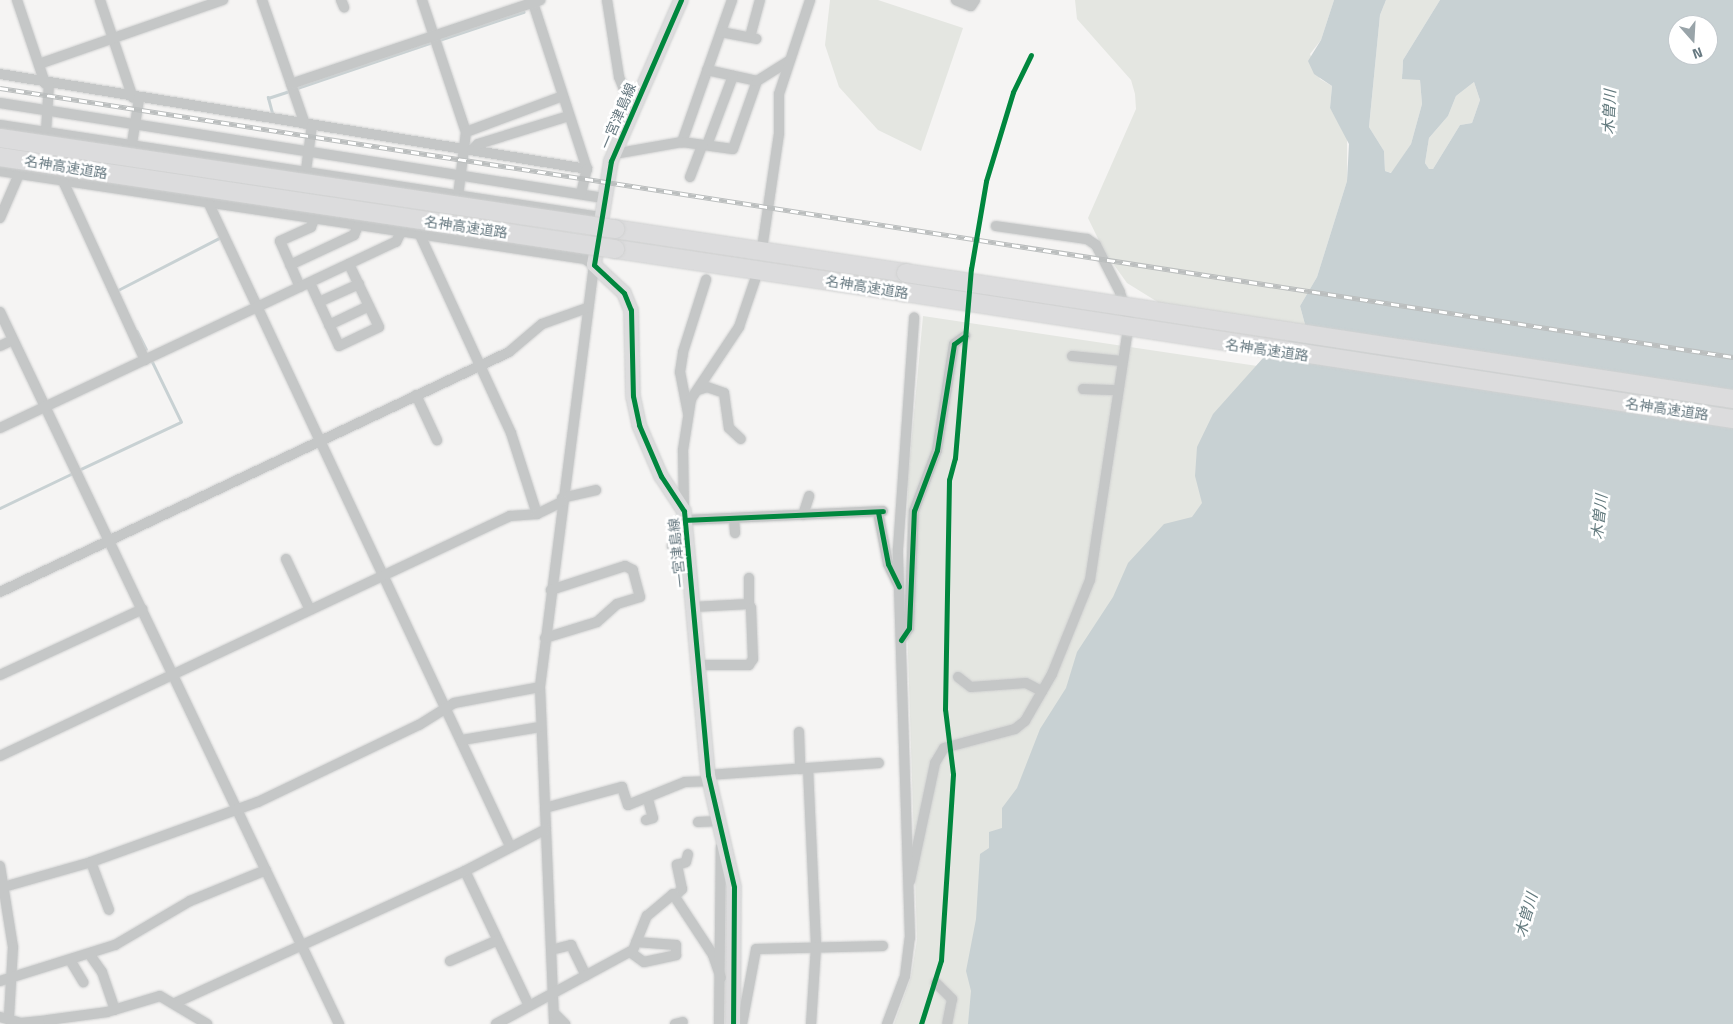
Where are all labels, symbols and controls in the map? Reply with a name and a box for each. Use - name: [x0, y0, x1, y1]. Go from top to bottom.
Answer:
- north arrow: [1668, 15, 1718, 65]
- text: N: [1690, 42, 1706, 65]
- street label: 一宮津島線: [597, 81, 639, 151]
- water label: 木曽川: [1599, 89, 1619, 135]
- street label: 名神高速道路: [23, 152, 109, 182]
- street label: 名神高速道路: [423, 213, 509, 241]
- street label: 名神高速道路: [824, 272, 910, 302]
- street label: 名神高速道路: [1224, 336, 1310, 364]
- street label: 名神高速道路: [1624, 395, 1710, 423]
- water label: 木曽川: [1588, 494, 1610, 540]
- street label: 一宮津島線: [665, 517, 689, 589]
- water label: 木曽川: [1511, 891, 1541, 939]

